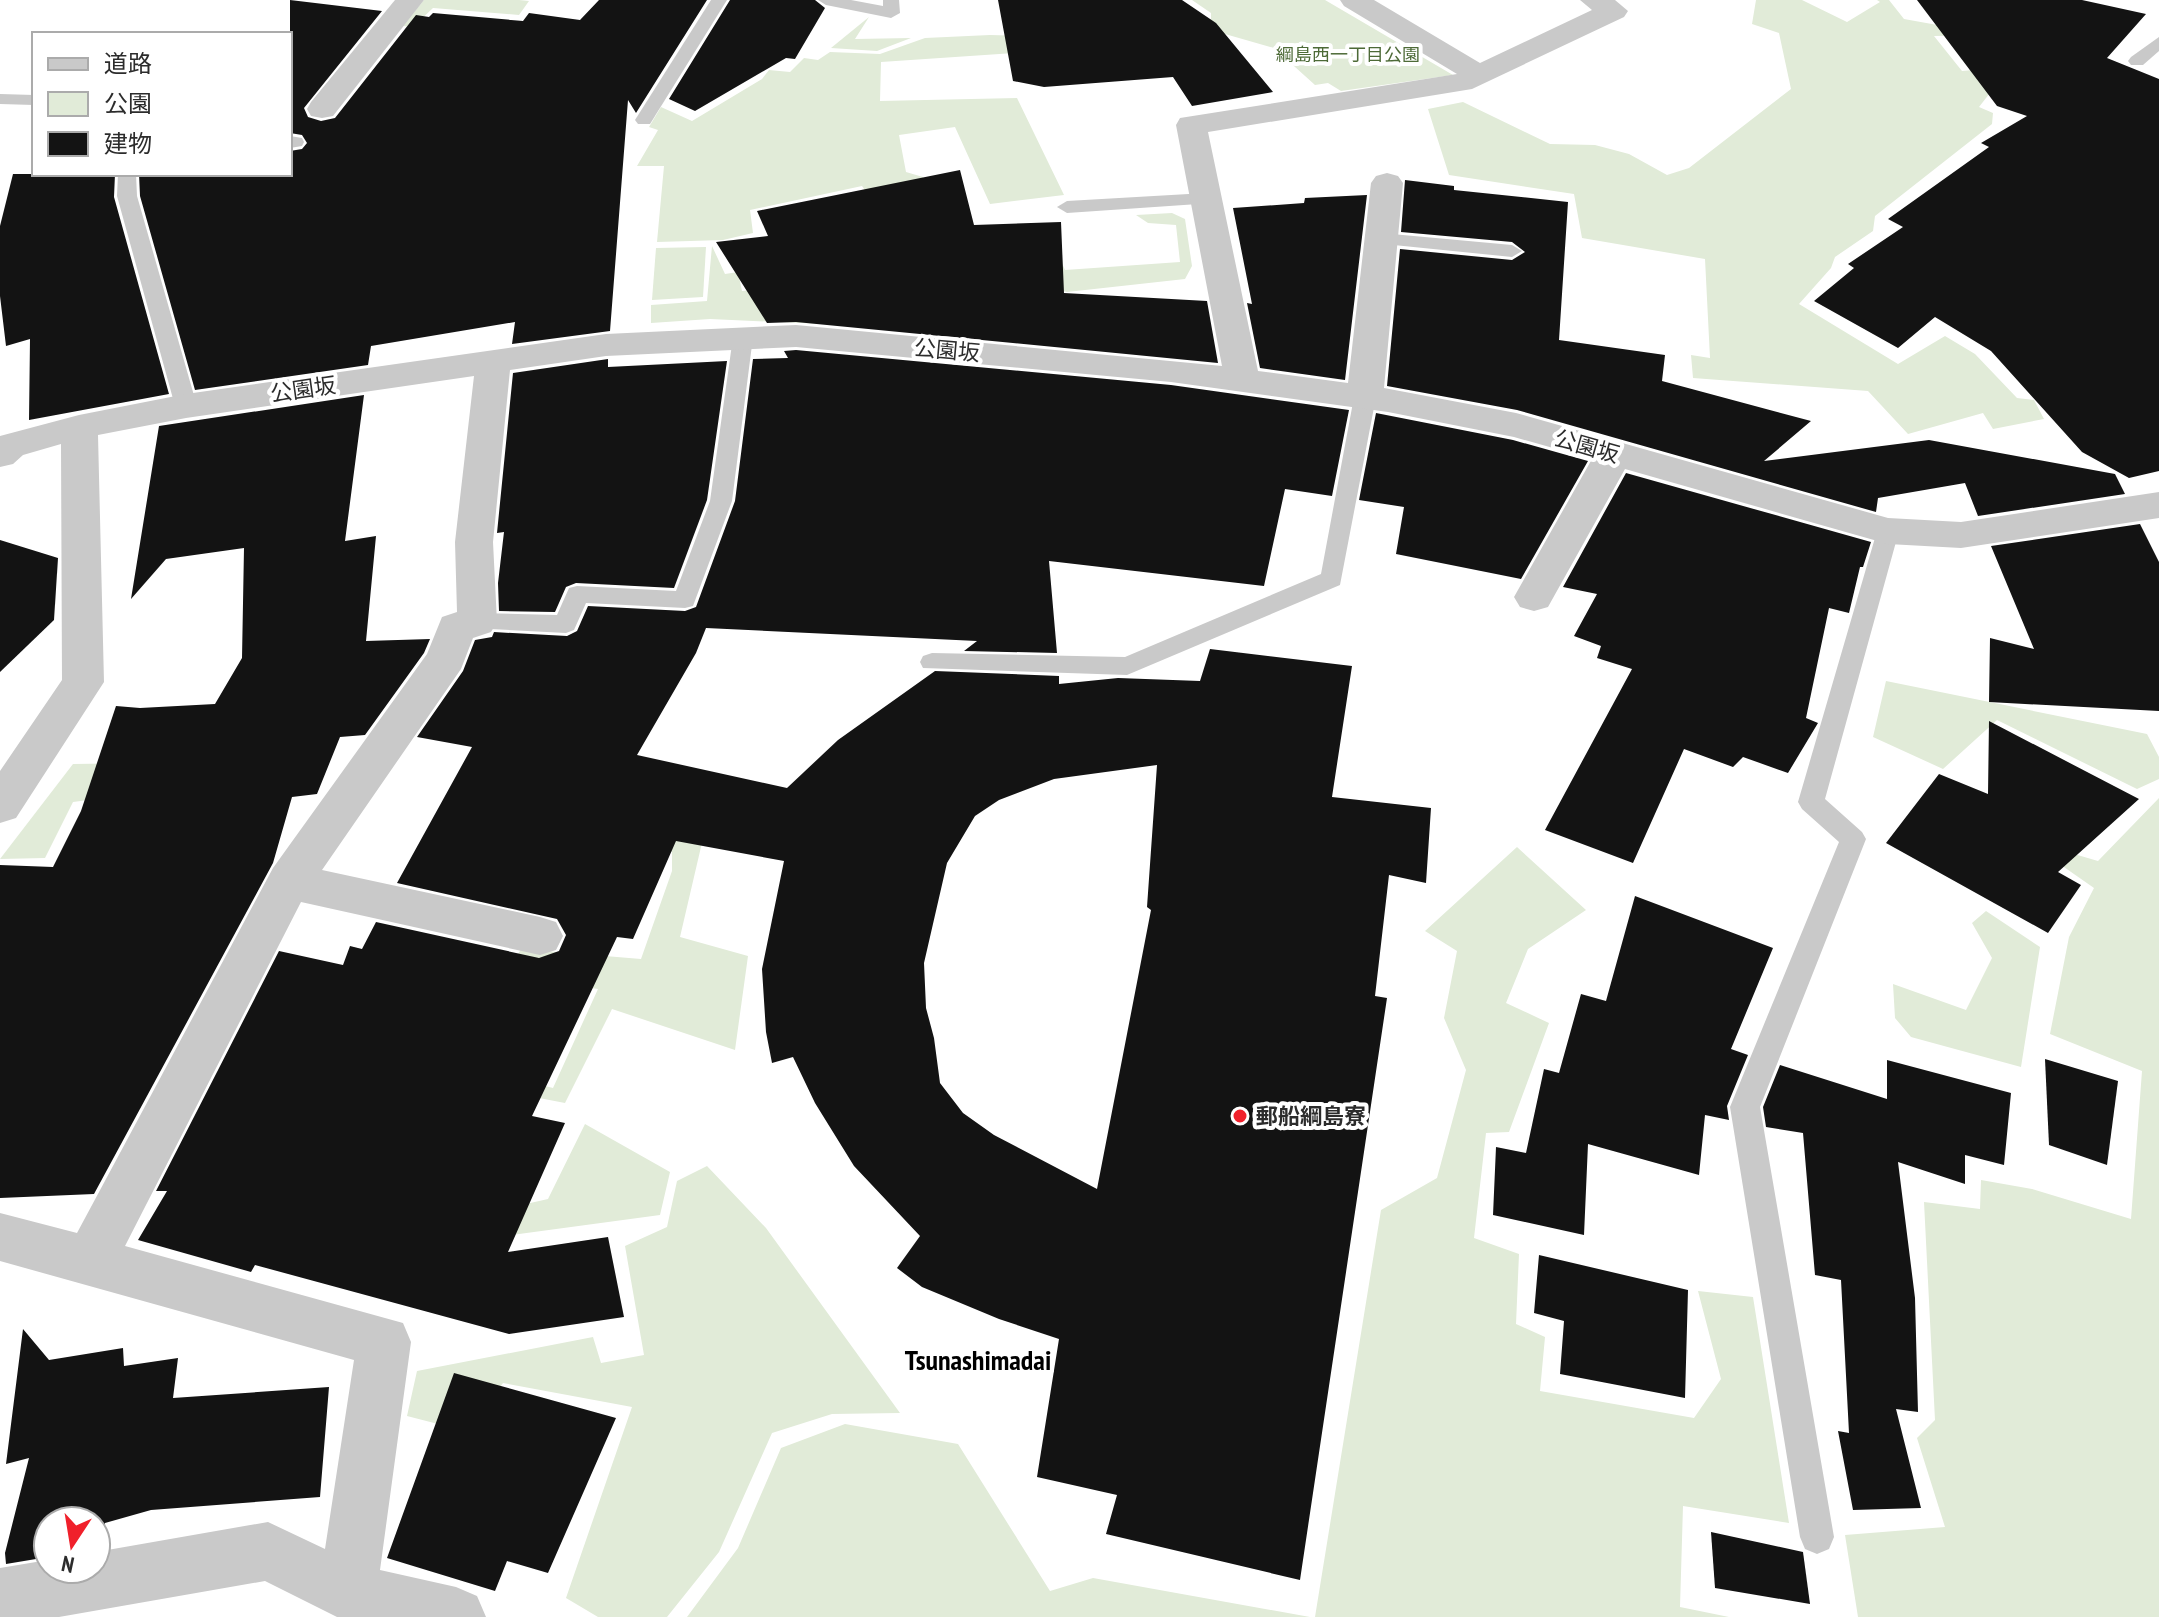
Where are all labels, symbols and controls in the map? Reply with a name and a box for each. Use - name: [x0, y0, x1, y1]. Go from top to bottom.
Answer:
- legend: [32, 32, 292, 176]
- park label: 綱島西一丁目公園: [1276, 43, 1420, 66]
- text: 道路: [104, 48, 152, 79]
- text: 公園: [104, 88, 152, 119]
- text: 建物: [104, 128, 152, 159]
- street label: 公園坂: [913, 333, 981, 367]
- street label: 公園坂: [268, 371, 338, 407]
- street label: 公園坂: [1551, 423, 1623, 469]
- place label: 郵船綱島寮: [1256, 1102, 1366, 1130]
- marker: 郵船綱島寮: [1231, 1107, 1249, 1125]
- district label: Tsunashimadai: [905, 1341, 1051, 1378]
- north arrow: [32, 1505, 112, 1585]
- text: N: [59, 1550, 77, 1579]

